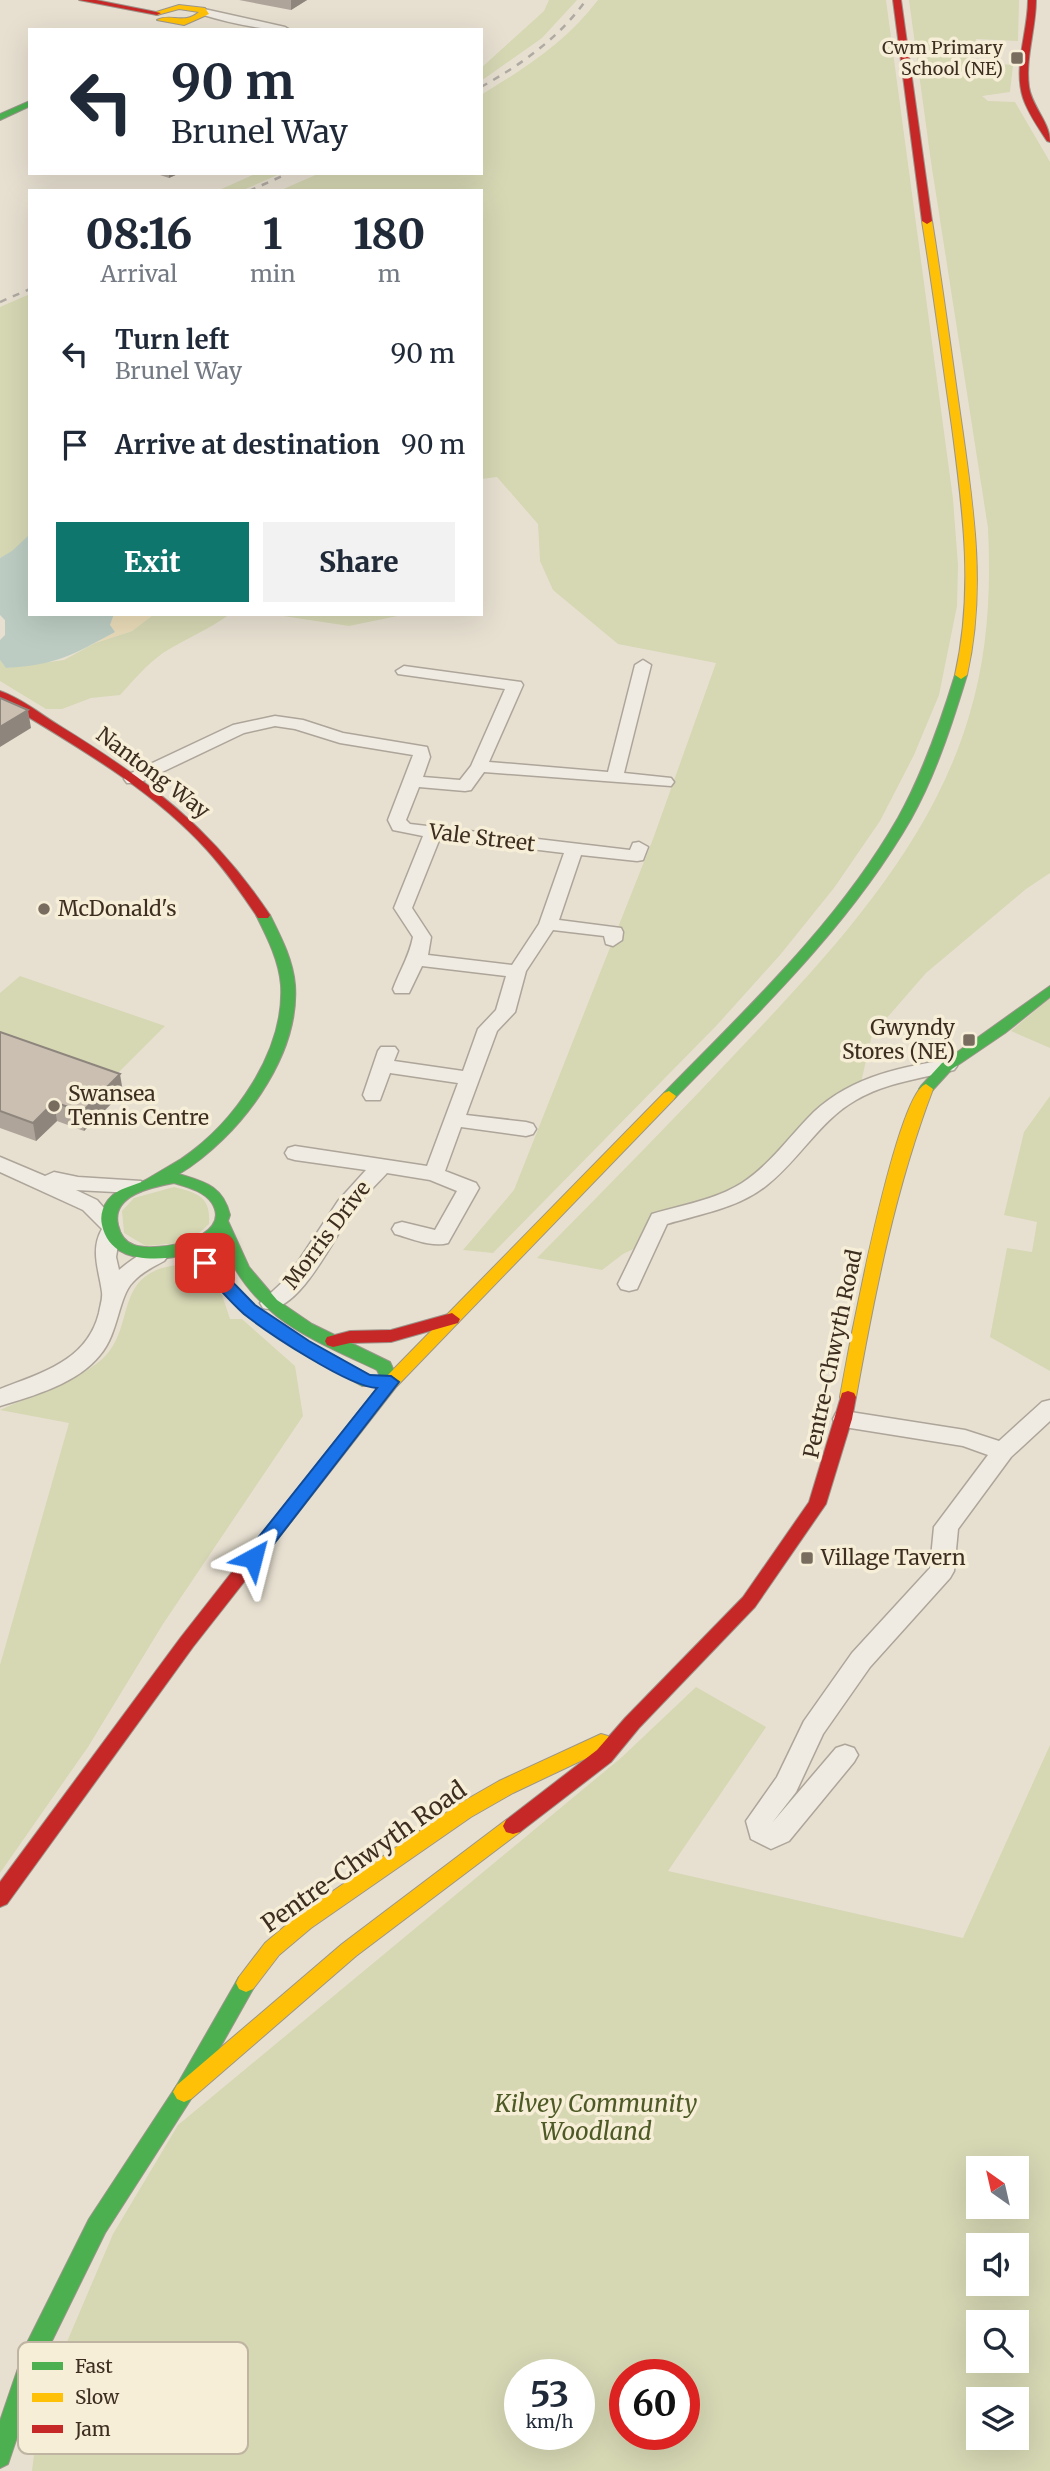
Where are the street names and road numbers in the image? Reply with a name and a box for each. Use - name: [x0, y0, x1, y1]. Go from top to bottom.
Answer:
- street label: Nantong Way: [91, 721, 216, 825]
- street label: Vale Street: [426, 817, 537, 857]
- street label: Morris Drive: [277, 1175, 376, 1294]
- street label: Pentre-Chwyth Road: [797, 1247, 868, 1461]
- street label: Pentre-Chwyth Road: [255, 1774, 472, 1939]

